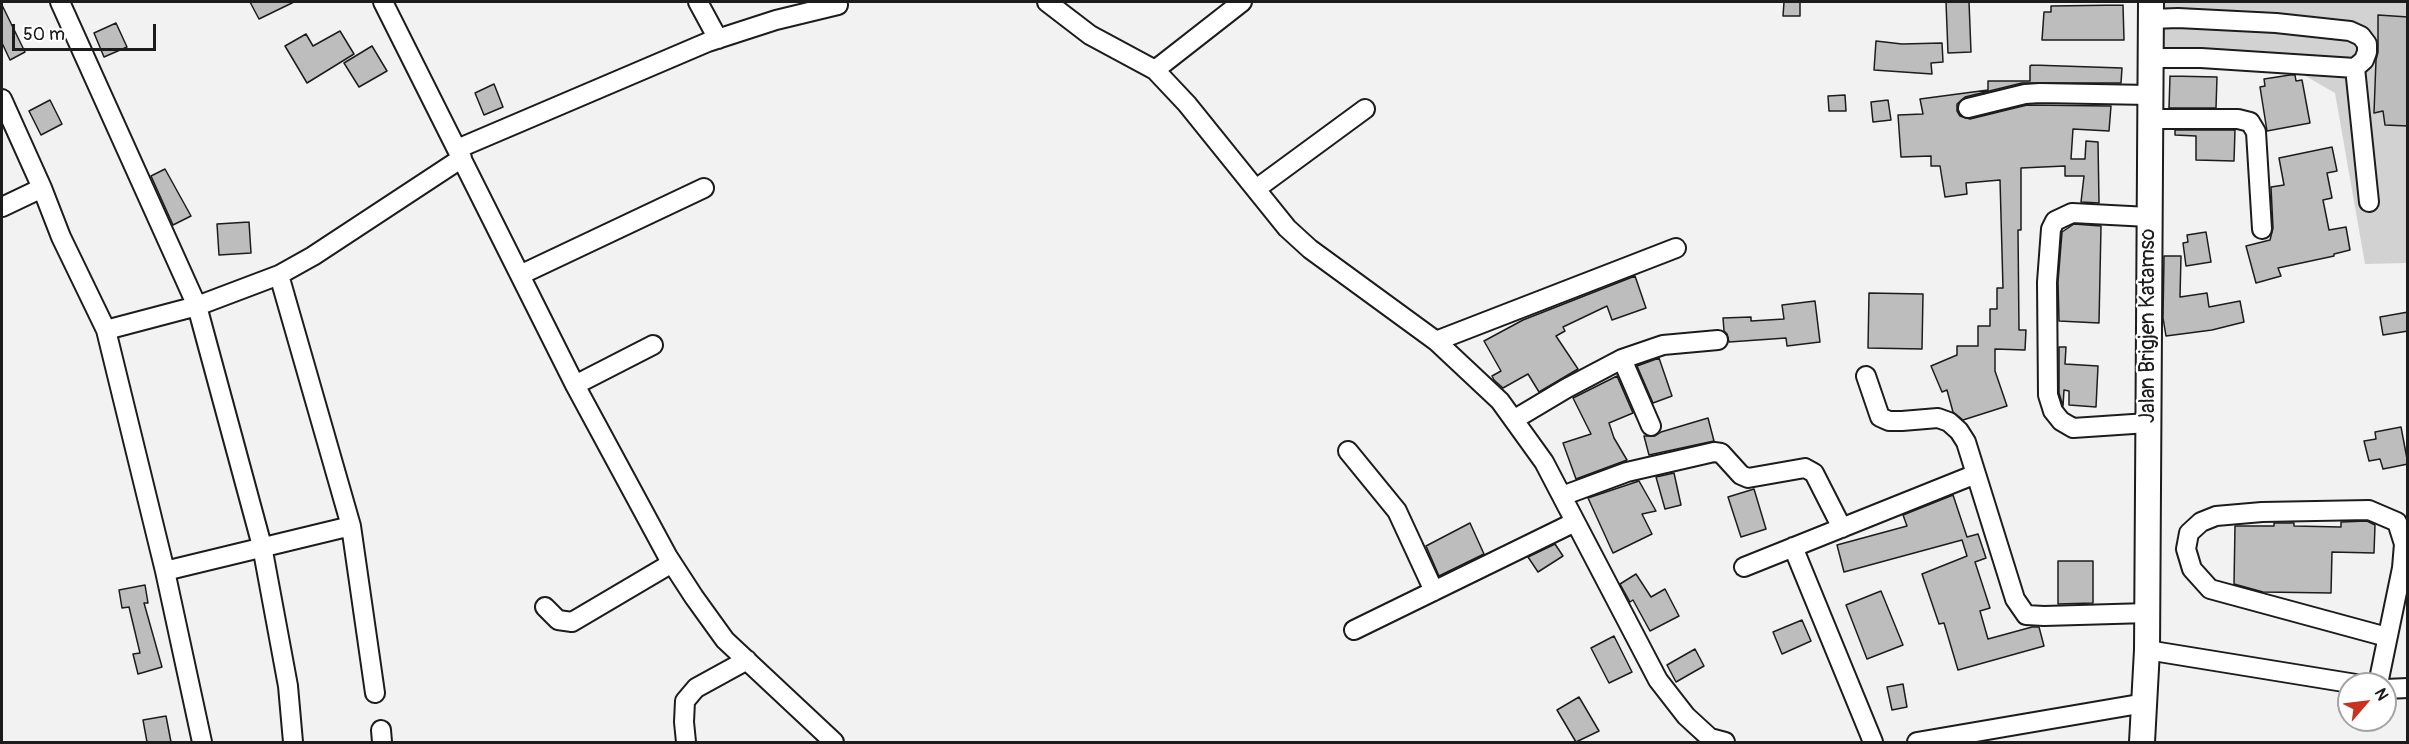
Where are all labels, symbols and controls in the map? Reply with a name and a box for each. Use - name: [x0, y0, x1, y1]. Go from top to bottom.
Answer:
- scale bar: [15, 12, 159, 50]
- text: 50 m: [23, 23, 65, 46]
- street label: Jalan Brigjen Katamso: [2136, 229, 2162, 423]
- north arrow: [2337, 672, 2397, 732]
- text: N: [2370, 685, 2392, 704]

